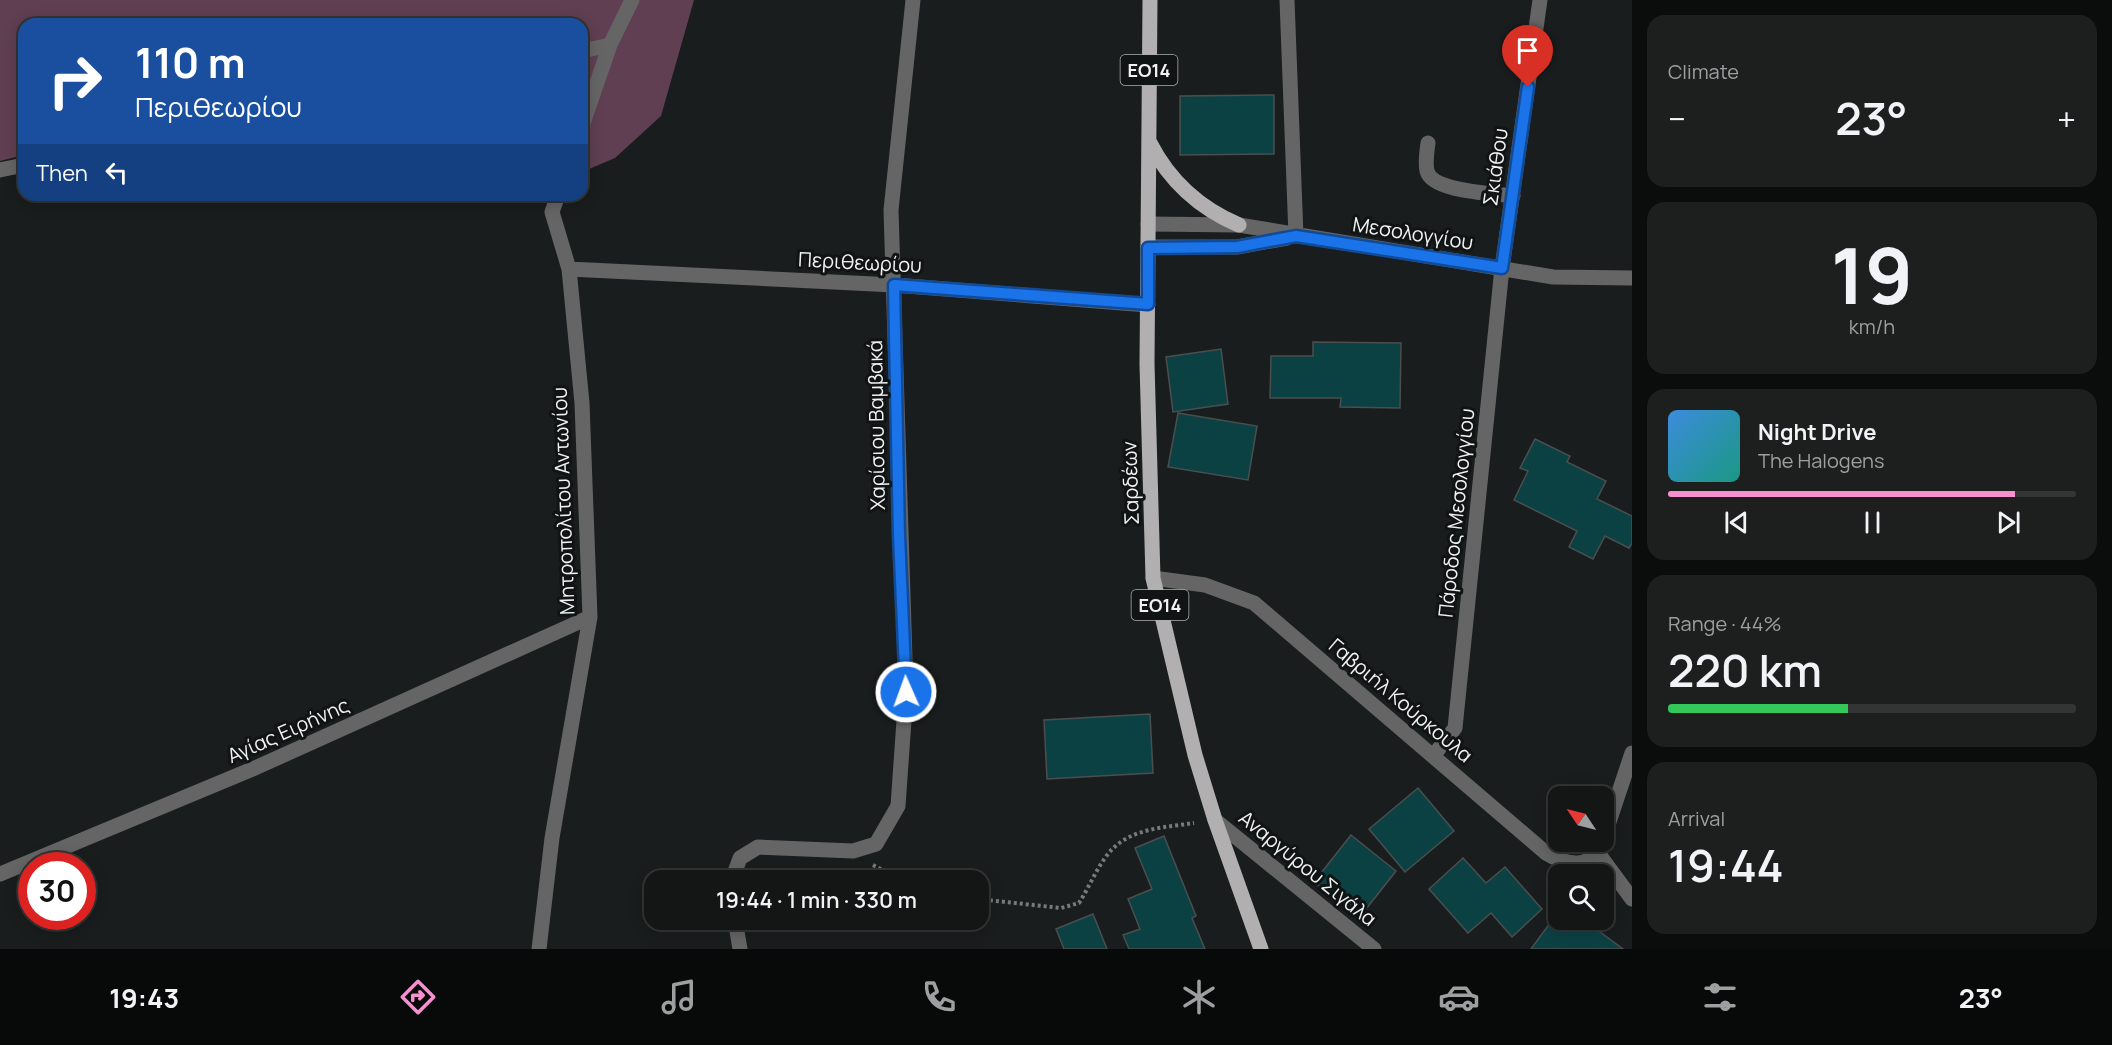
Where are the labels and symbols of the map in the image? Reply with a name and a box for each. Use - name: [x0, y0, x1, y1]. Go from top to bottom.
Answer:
- pin: [1502, 25, 1553, 87]
- road number: ΕΟ14: [1120, 55, 1178, 85]
- street label: Σκιάθου: [1476, 126, 1514, 208]
- street label: Μεσολογγίου: [1351, 210, 1475, 256]
- street label: Περιθεωρίου: [798, 245, 922, 279]
- street label: Χαρίσιου Βαμβακά: [861, 340, 891, 510]
- street label: Μητροπολίτου Αντωνίου: [546, 387, 580, 615]
- street label: Πάροδος Μεσολογγίου: [1432, 407, 1480, 619]
- street label: Σαρδέων: [1115, 441, 1145, 525]
- road number: ΕΟ14: [1132, 590, 1188, 620]
- street label: Γαβριήλ Κούρκουλα: [1323, 632, 1479, 768]
- position arrow: [874, 660, 938, 724]
- street label: Αγίας Ειρήνης: [223, 691, 353, 769]
- north arrow: [1548, 786, 1614, 852]
- street label: Αναργύρου Σιγάλα: [1234, 804, 1382, 932]
- speed limit sign: 30: [18, 852, 96, 930]

